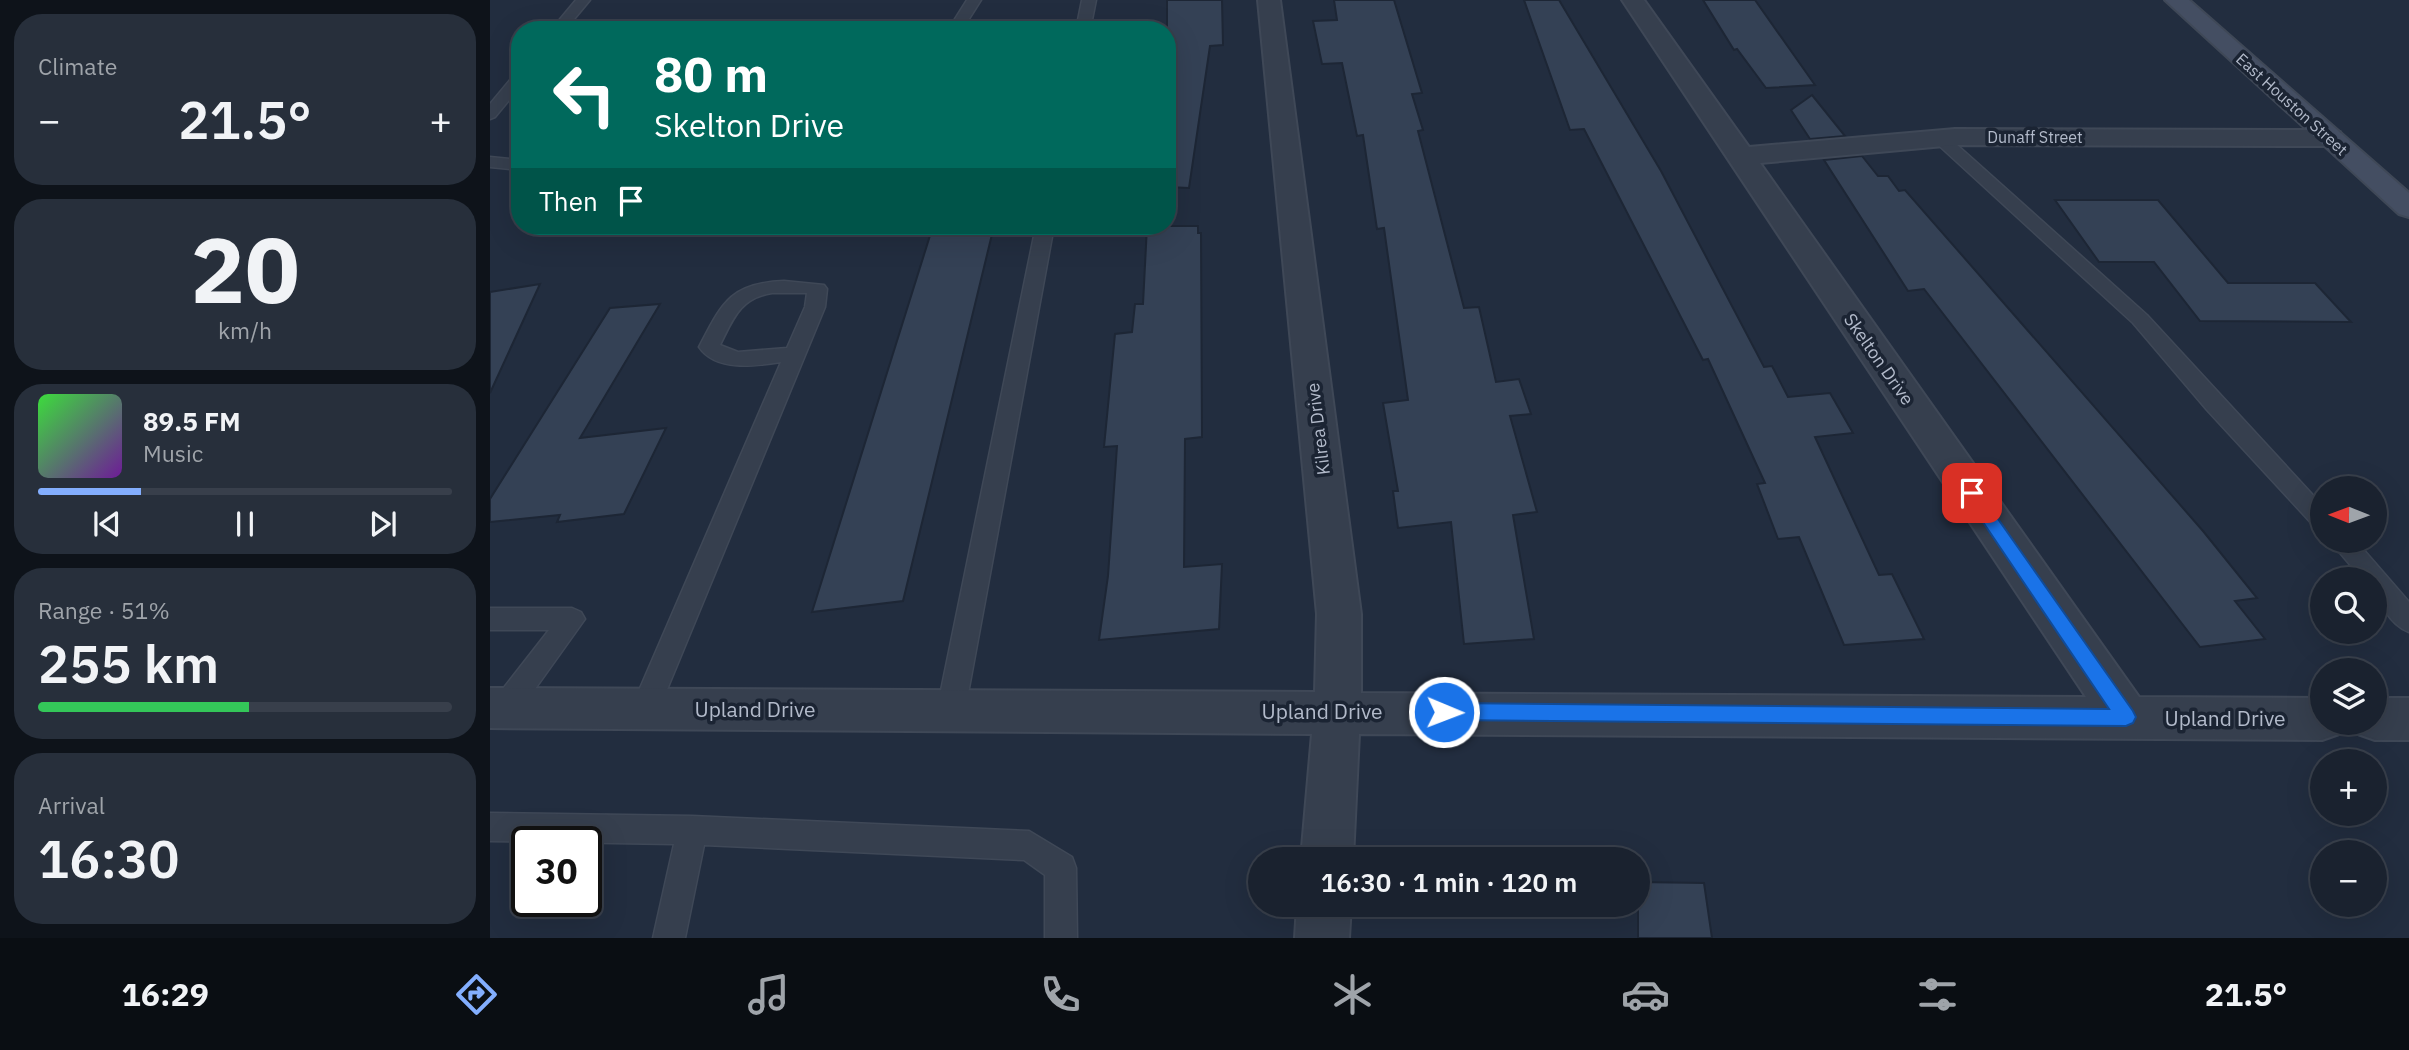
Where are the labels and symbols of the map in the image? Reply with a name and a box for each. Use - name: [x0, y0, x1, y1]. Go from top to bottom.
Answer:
- street label: East Houston Street: [2232, 49, 2352, 159]
- street label: Dunaff Street: [1987, 127, 2083, 147]
- street label: Skelton Drive: [1839, 309, 1919, 409]
- street label: Kilrea Drive: [1301, 381, 1335, 476]
- pin: [1942, 463, 2002, 523]
- north arrow: [2310, 476, 2387, 553]
- position arrow: [1407, 675, 1481, 749]
- street label: Upland Drive: [694, 695, 816, 723]
- street label: Upland Drive: [1261, 697, 1383, 725]
- street label: Upland Drive: [2164, 704, 2286, 732]
- speed limit sign: 30: [511, 826, 602, 917]

